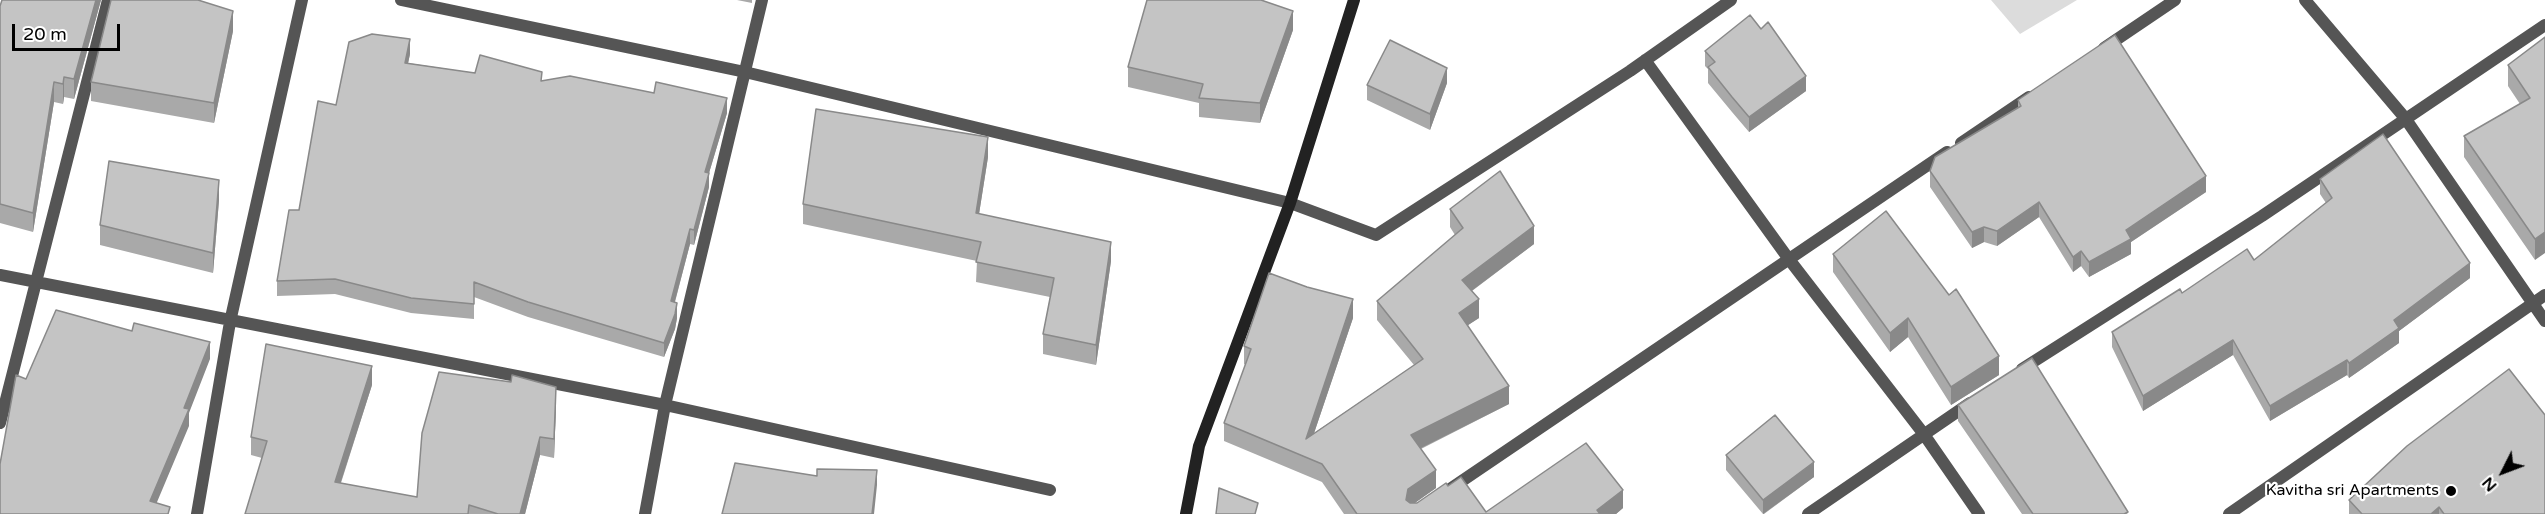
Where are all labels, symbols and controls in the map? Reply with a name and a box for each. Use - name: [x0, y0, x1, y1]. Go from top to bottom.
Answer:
- scale bar: [15, 12, 123, 50]
- text: 20 m: [23, 23, 67, 45]
- north arrow: [2473, 442, 2533, 502]
- text: N: [2478, 473, 2501, 496]
- place label: Kavitha sri Apartments: [2266, 481, 2439, 501]
- marker: Kavitha sri Apartments: [2444, 484, 2458, 498]

